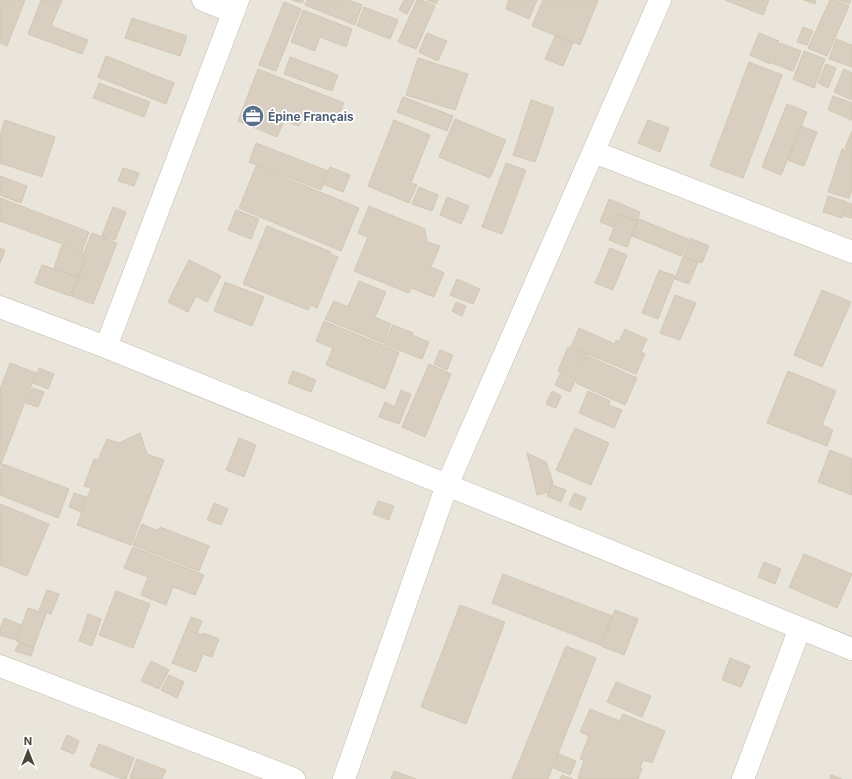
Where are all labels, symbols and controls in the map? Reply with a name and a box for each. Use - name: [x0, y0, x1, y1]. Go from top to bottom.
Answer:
- office icon: Épine Français: [240, 103, 266, 129]
- place label: Épine Français: [268, 109, 354, 124]
- north arrow: [8, 731, 48, 771]
- text: N: [24, 734, 32, 748]

